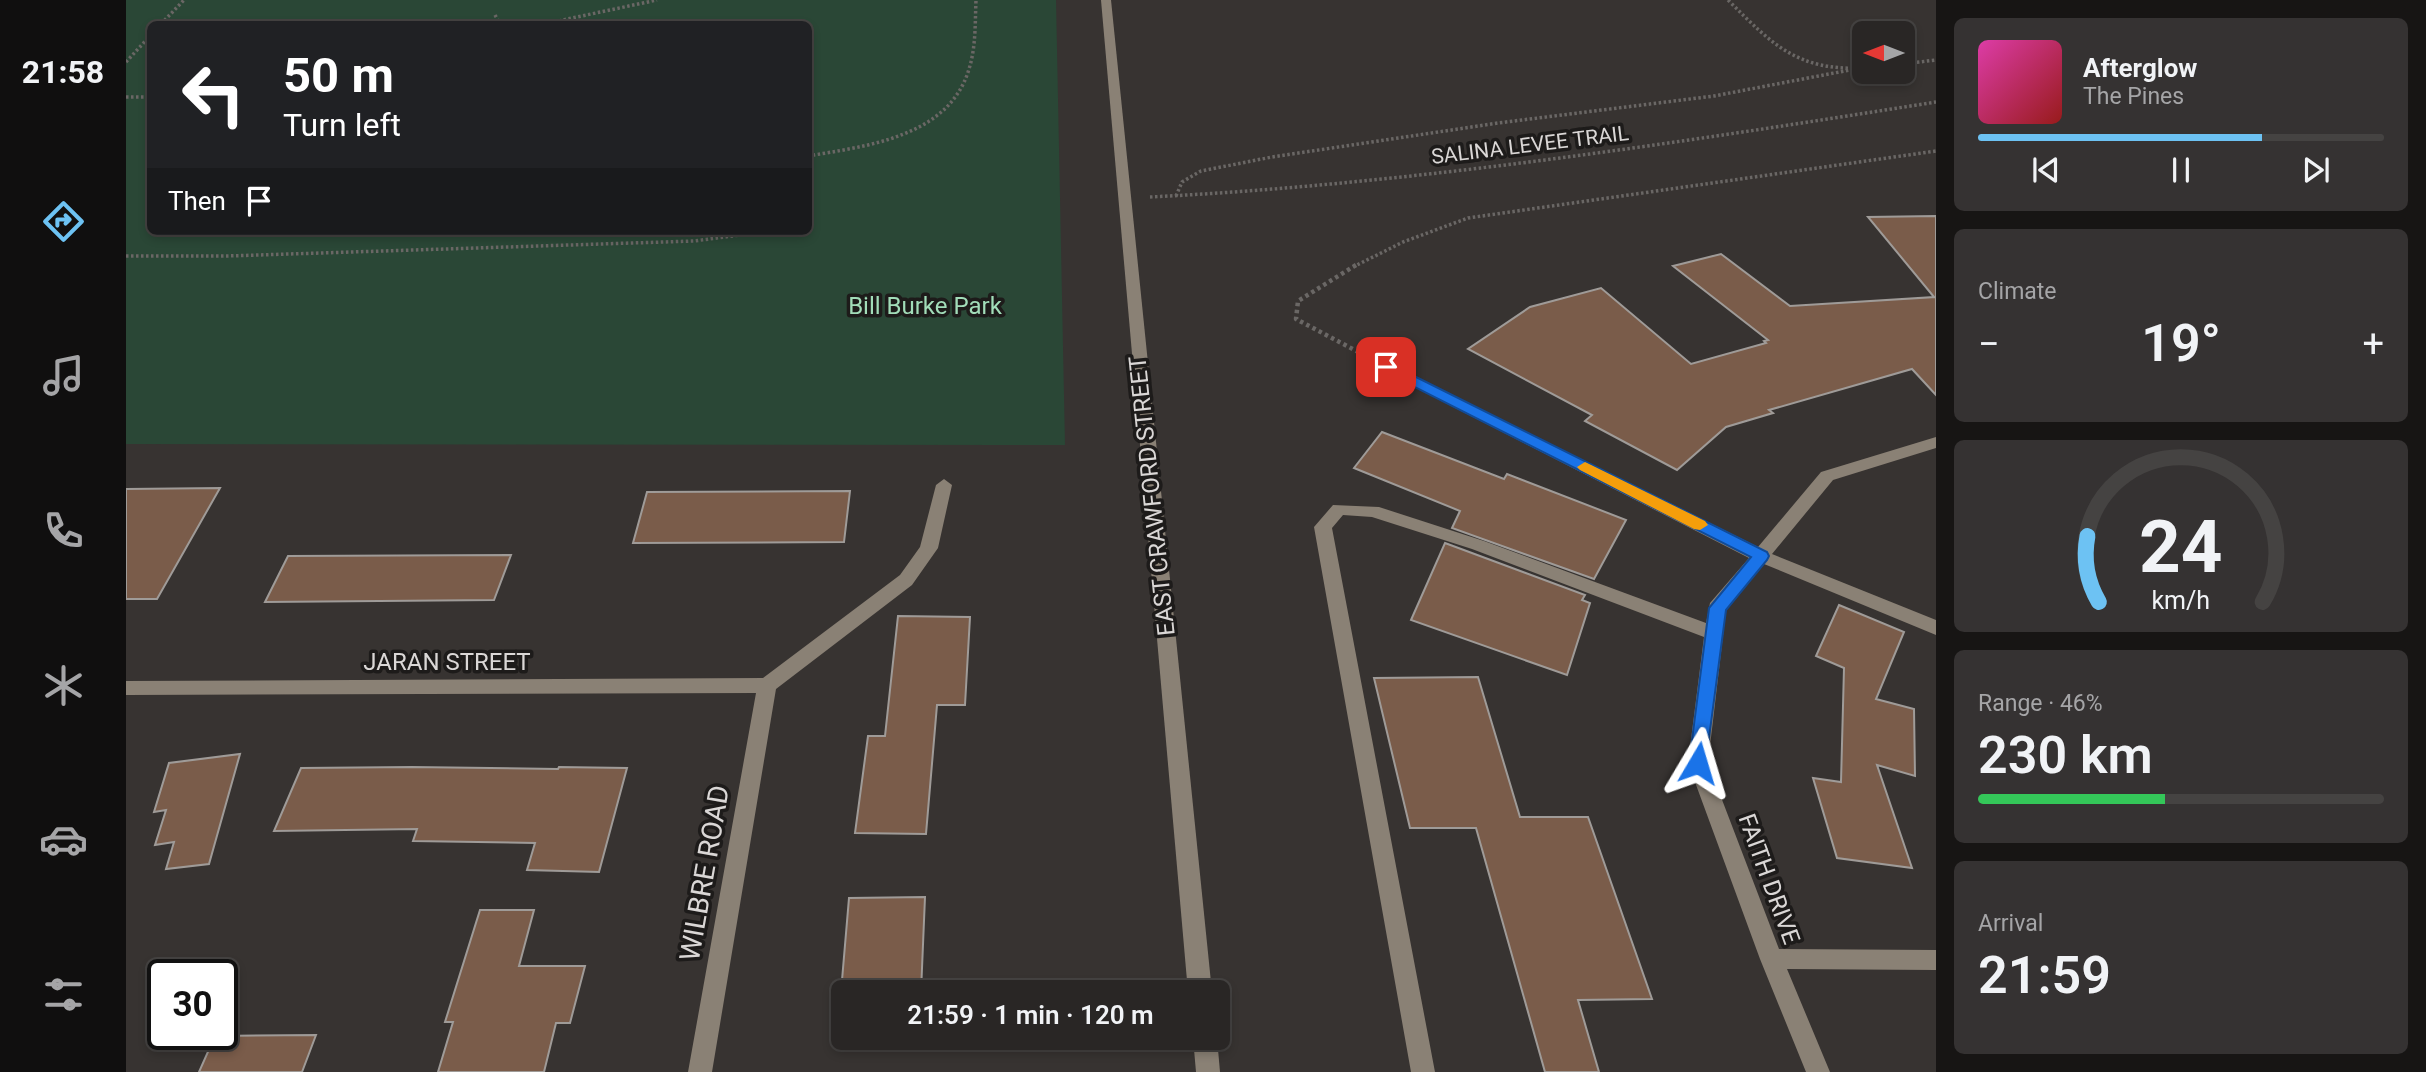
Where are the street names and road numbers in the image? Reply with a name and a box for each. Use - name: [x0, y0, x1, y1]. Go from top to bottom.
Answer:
- street label: SALINA LEVEE TRAIL: [1430, 121, 1630, 169]
- street label: EAST CRAWFORD STREET: [1123, 355, 1181, 637]
- street label: JARAN STREET: [363, 648, 531, 676]
- street label: WILBRE ROAD: [673, 783, 736, 964]
- street label: FAITH DRIVE: [1733, 810, 1805, 948]

